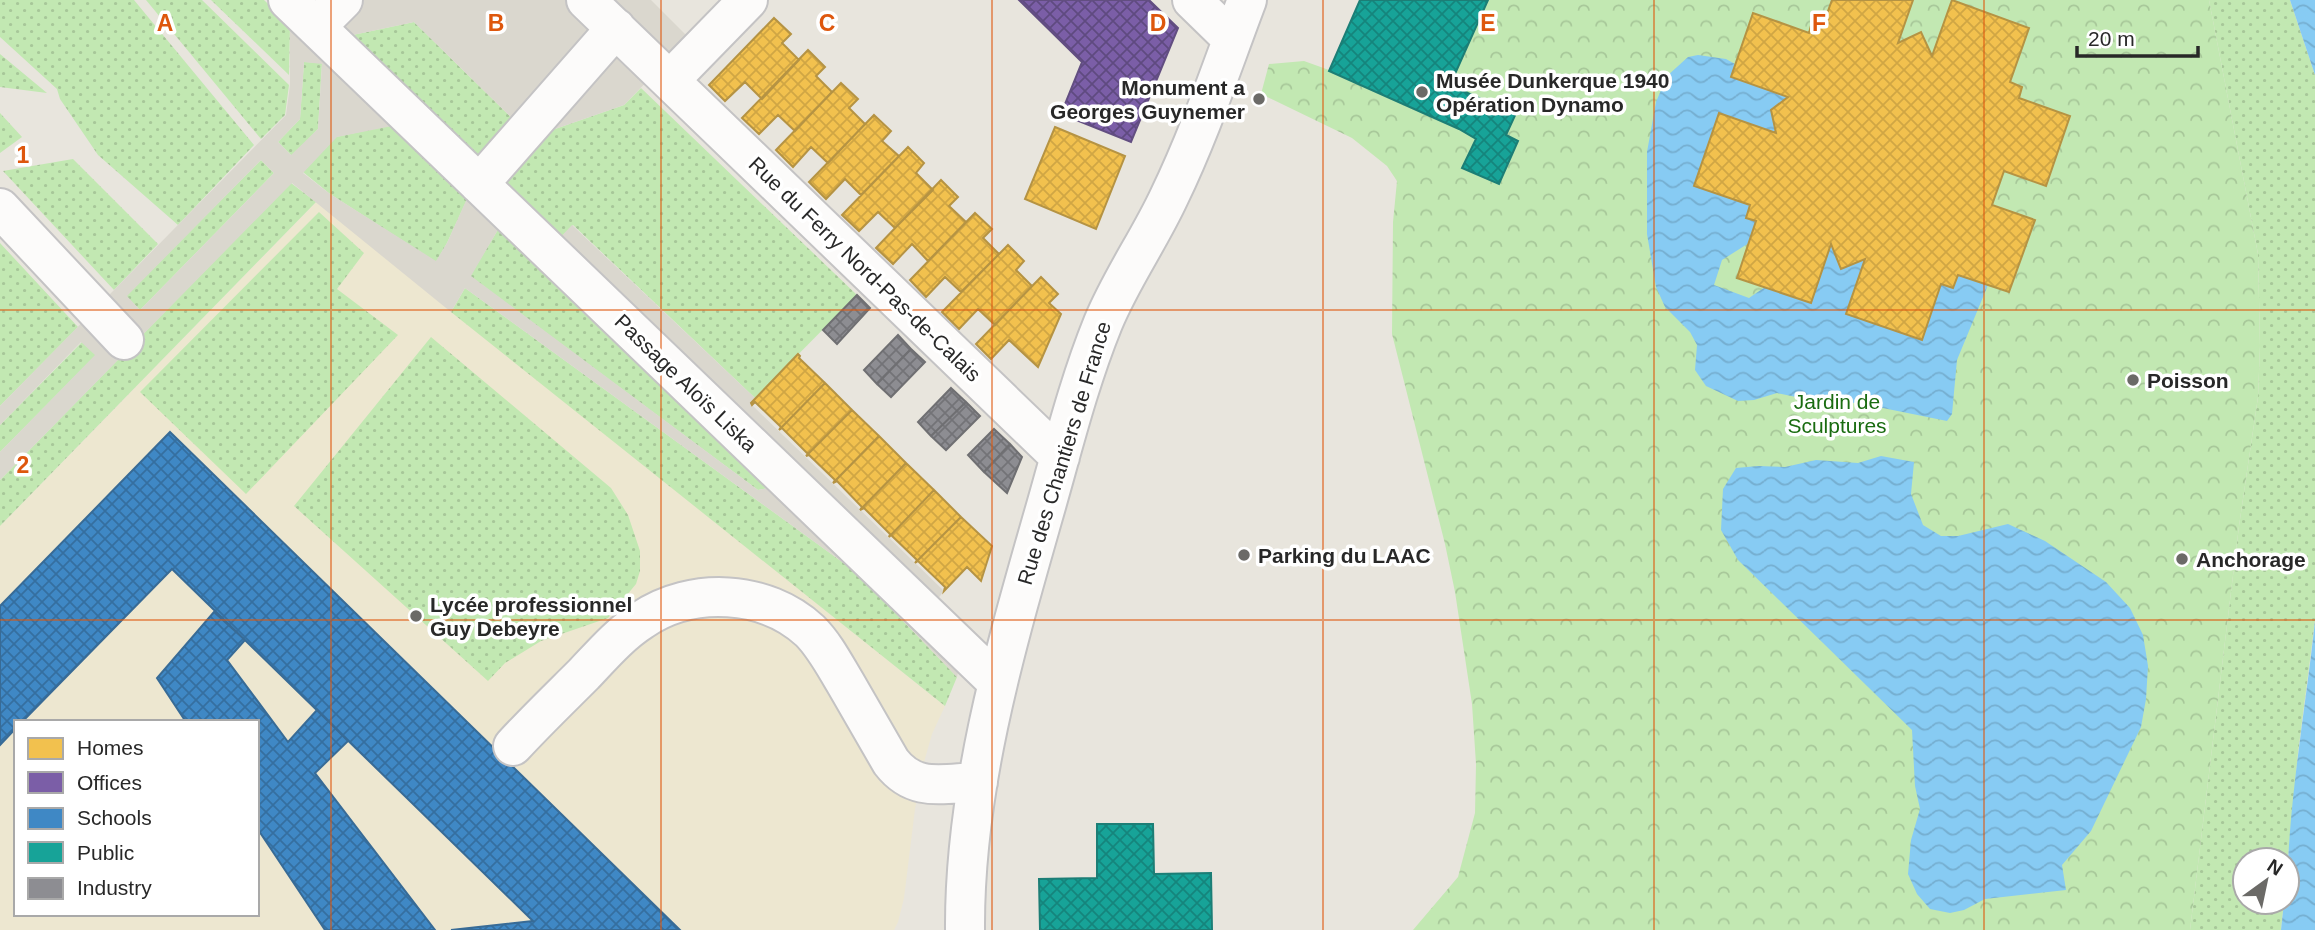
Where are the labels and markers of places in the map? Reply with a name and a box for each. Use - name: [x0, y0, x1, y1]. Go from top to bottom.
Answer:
- place label: Musée Dunkerque 1940 Opération Dynamo: [1436, 69, 1669, 116]
- place label: Monument a Georges Guynemer: [1050, 76, 1245, 123]
- marker: Musée Dunkerque 1940 Opération Dynamo: [1414, 84, 1430, 100]
- marker: Monument a Georges Guynemer: [1251, 91, 1267, 107]
- place label: Poisson: [2147, 369, 2229, 392]
- marker: Poisson: [2125, 372, 2141, 388]
- place label: Parking du LAAC: [1258, 544, 1431, 567]
- marker: Parking du LAAC: [1236, 547, 1252, 563]
- place label: Anchorage: [2196, 548, 2306, 571]
- marker: Anchorage: [2174, 551, 2190, 567]
- place label: Lycée professionnel Guy Debeyre: [430, 593, 632, 640]
- marker: Lycée professionnel Guy Debeyre: [408, 608, 424, 624]

